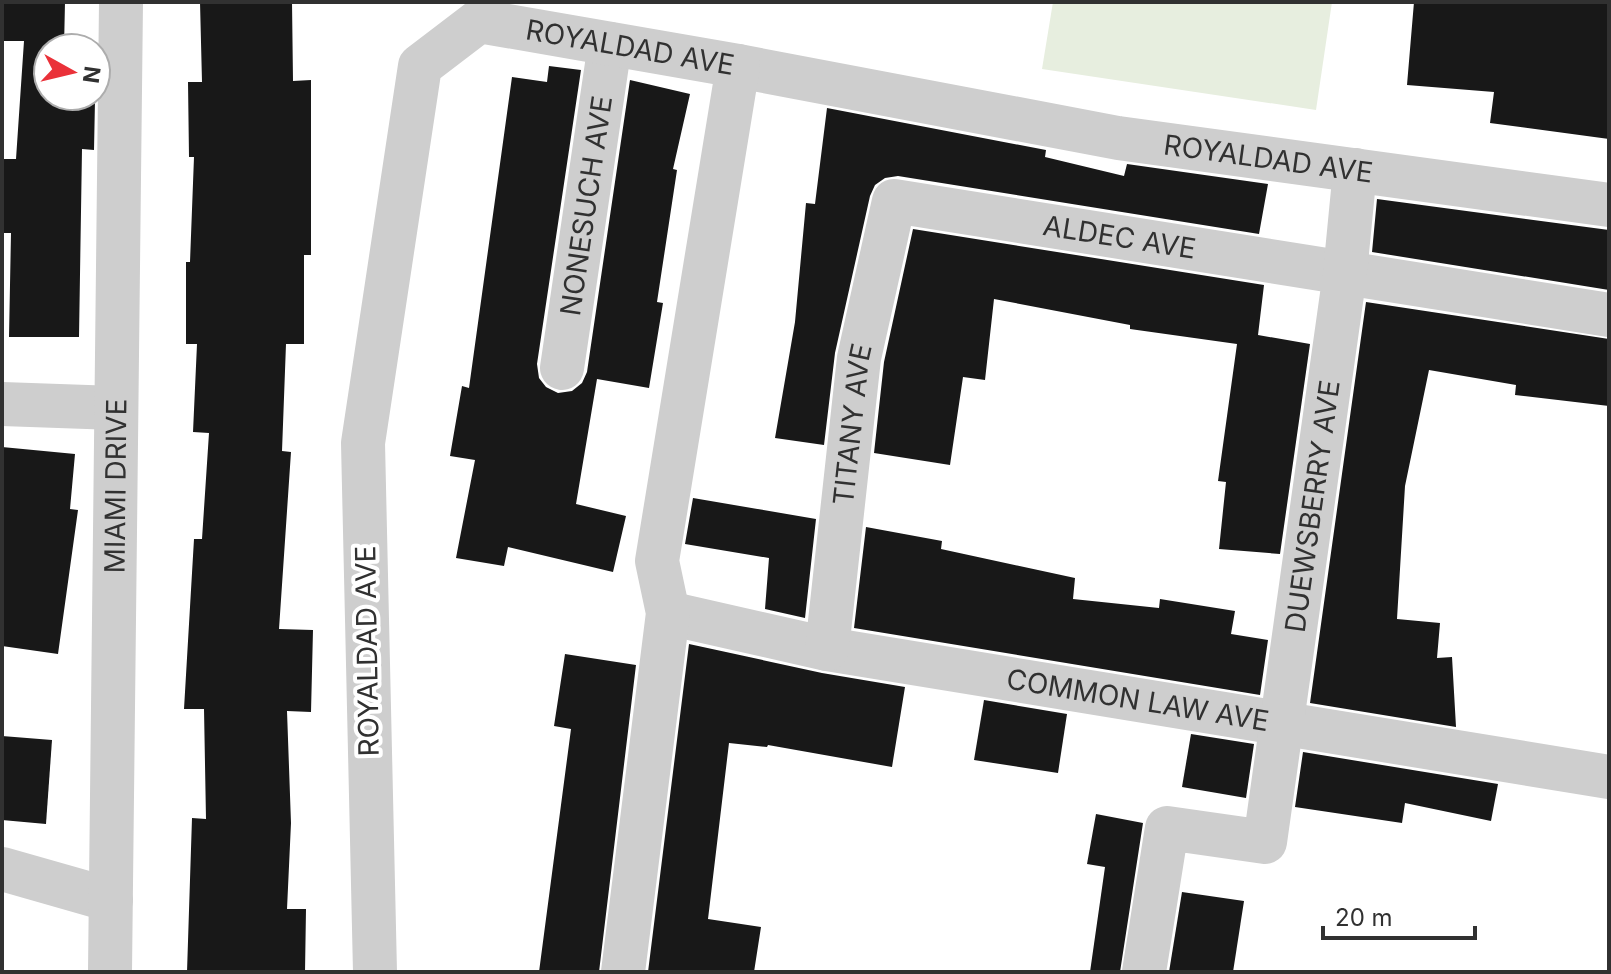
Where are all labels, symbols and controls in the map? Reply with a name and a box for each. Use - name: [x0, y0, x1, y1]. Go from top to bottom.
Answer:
- street label: ROYALDAD AVE: [523, 12, 737, 82]
- north arrow: [32, 32, 112, 112]
- text: N: [78, 65, 106, 85]
- street label: NONESUCH AVE: [553, 93, 619, 318]
- street label: ROYALDAD AVE: [1162, 127, 1375, 190]
- street label: ALDEC AVE: [1041, 208, 1198, 266]
- street label: TITANY AVE: [826, 340, 879, 507]
- street label: DUEWSBERRY AVE: [1278, 378, 1347, 635]
- street label: MIAMI DRIVE: [98, 398, 134, 574]
- street label: ROYALDAD AVE: [348, 545, 386, 757]
- street label: COMMON LAW AVE: [1004, 662, 1272, 738]
- scale bar: [1323, 890, 1475, 940]
- text: 20 m: [1335, 903, 1393, 932]

